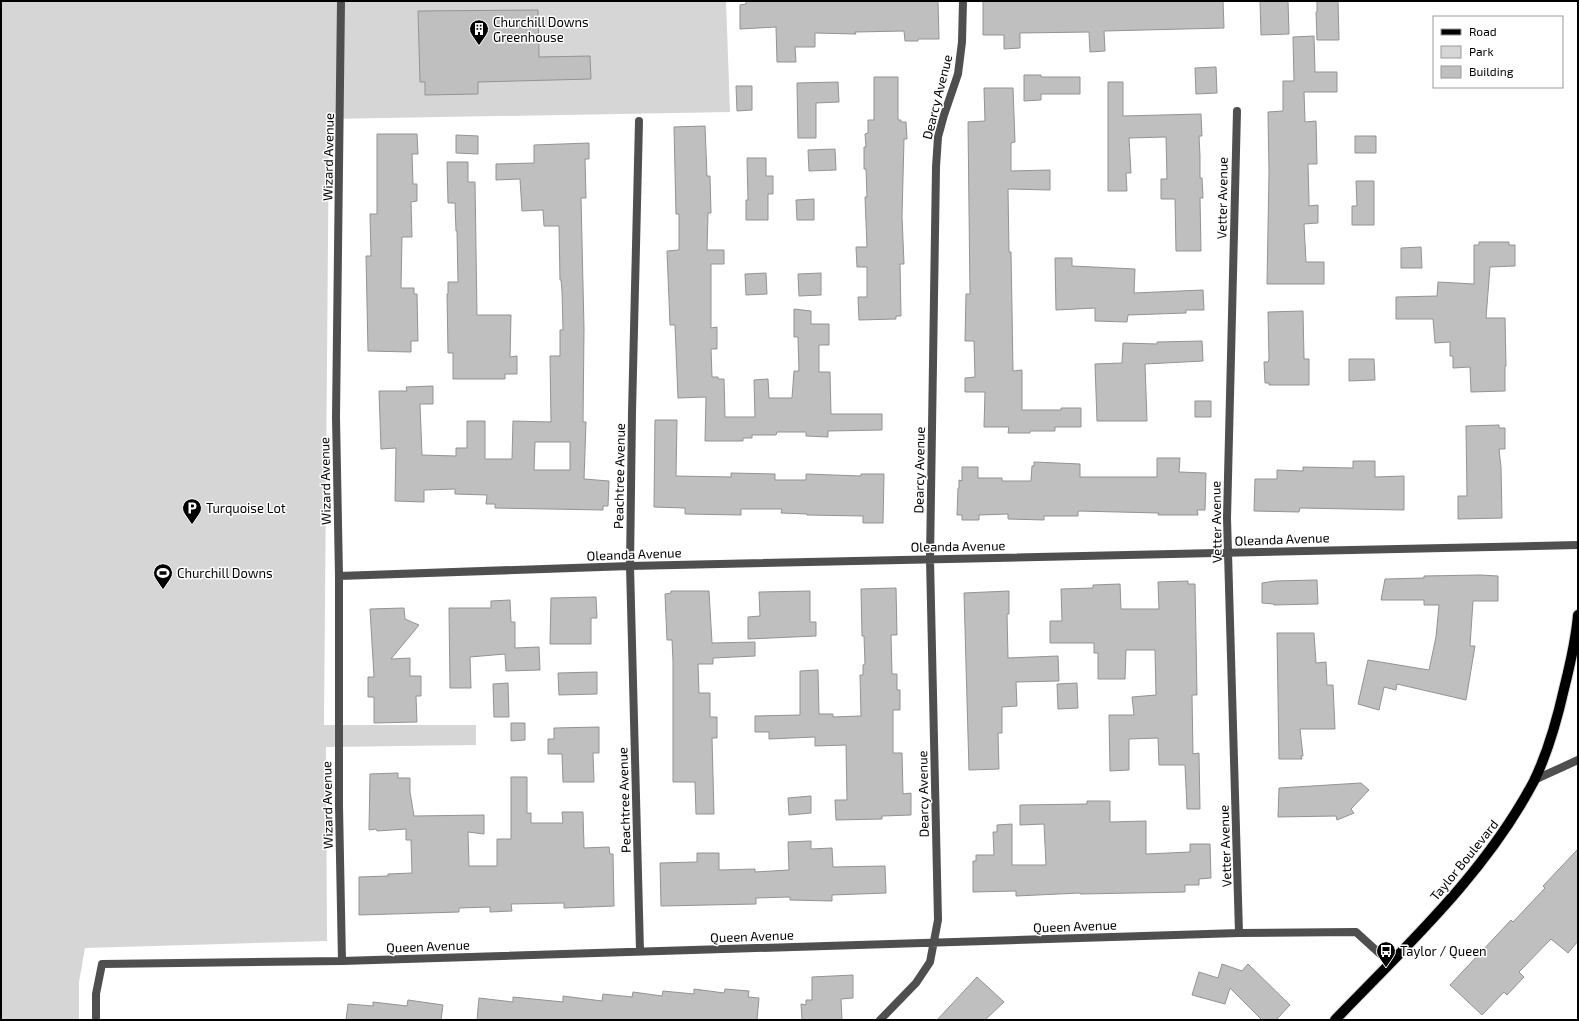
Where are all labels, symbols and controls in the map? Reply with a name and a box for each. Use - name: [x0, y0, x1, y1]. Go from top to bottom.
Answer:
- place label: Churchill Downs Greenhouse: [493, 14, 589, 45]
- legend: [1433, 16, 1563, 88]
- building icon: Churchill Downs Greenhouse: [468, 18, 490, 46]
- text: Road: [1469, 24, 1497, 38]
- text: Park: [1469, 44, 1494, 58]
- street label: Dearcy Avenue: [919, 53, 955, 141]
- text: Building: [1469, 64, 1514, 78]
- street label: Wizard Avenue: [319, 113, 337, 201]
- street label: Vetter Avenue: [1213, 157, 1231, 239]
- street label: Peachtree Avenue: [610, 423, 628, 529]
- street label: Dearcy Avenue: [910, 426, 928, 514]
- street label: Wizard Avenue: [316, 437, 334, 525]
- street label: Vetter Avenue: [1207, 481, 1225, 563]
- parking icon: Turquoise Lot: [181, 497, 203, 525]
- place label: Turquoise Lot: [206, 500, 286, 516]
- street label: Oleanda Avenue: [1234, 529, 1330, 549]
- street label: Oleanda Avenue: [910, 537, 1006, 555]
- street label: Oleanda Avenue: [586, 544, 682, 564]
- sports icon: Churchill Downs: [152, 562, 174, 590]
- place label: Churchill Downs: [177, 565, 273, 581]
- street label: Peachtree Avenue: [614, 747, 634, 853]
- street label: Dearcy Avenue: [914, 750, 932, 838]
- street label: Wizard Avenue: [318, 761, 336, 849]
- street label: Vetter Avenue: [1216, 805, 1234, 887]
- street label: Taylor Boulevard: [1426, 816, 1502, 904]
- street label: Queen Avenue: [1033, 917, 1117, 935]
- street label: Queen Avenue: [710, 927, 794, 945]
- street label: Queen Avenue: [386, 937, 470, 955]
- bus stop icon: Taylor / Queen: [1375, 940, 1397, 968]
- place label: Taylor / Queen: [1400, 943, 1487, 959]

